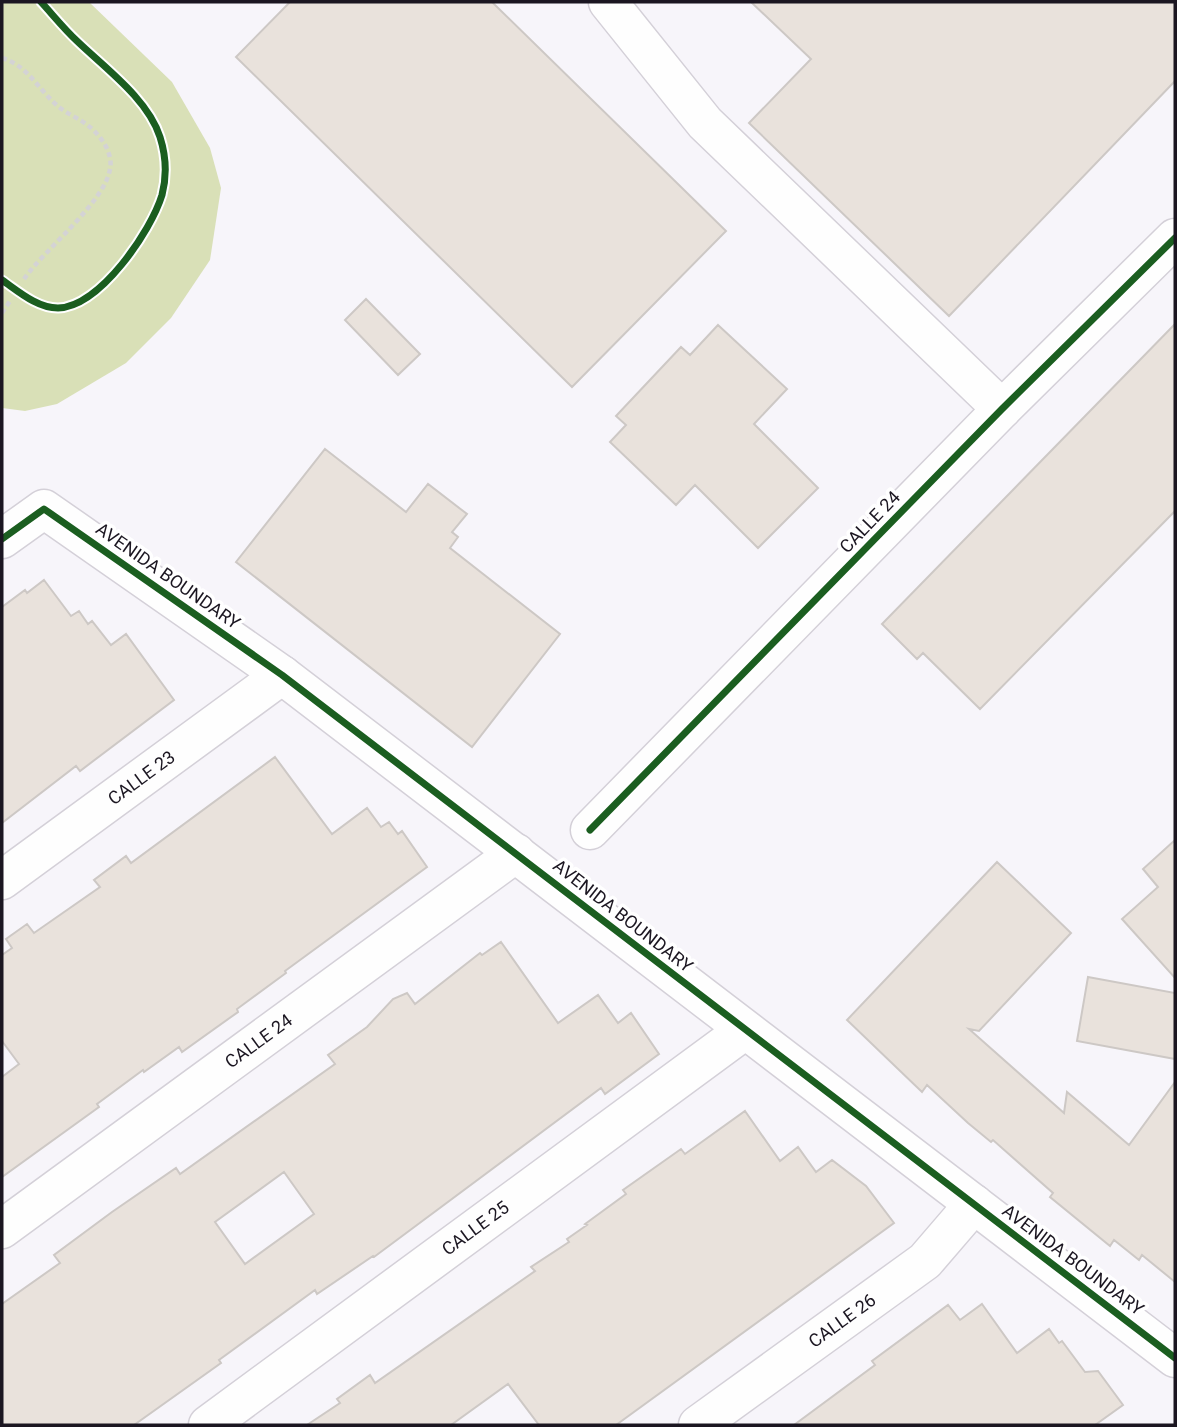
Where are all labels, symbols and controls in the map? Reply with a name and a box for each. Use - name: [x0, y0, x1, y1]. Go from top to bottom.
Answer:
- street label: CALLE 24: [835, 486, 904, 557]
- street label: AVENIDA BOUNDARY: [92, 518, 245, 633]
- street label: CALLE 23: [104, 746, 179, 809]
- street label: AVENIDA BOUNDARY: [549, 855, 697, 977]
- street label: CALLE 24: [221, 1009, 296, 1072]
- street label: CALLE 25: [438, 1196, 513, 1259]
- street label: AVENIDA BOUNDARY: [999, 1200, 1148, 1320]
- street label: CALLE 26: [804, 1289, 880, 1352]

